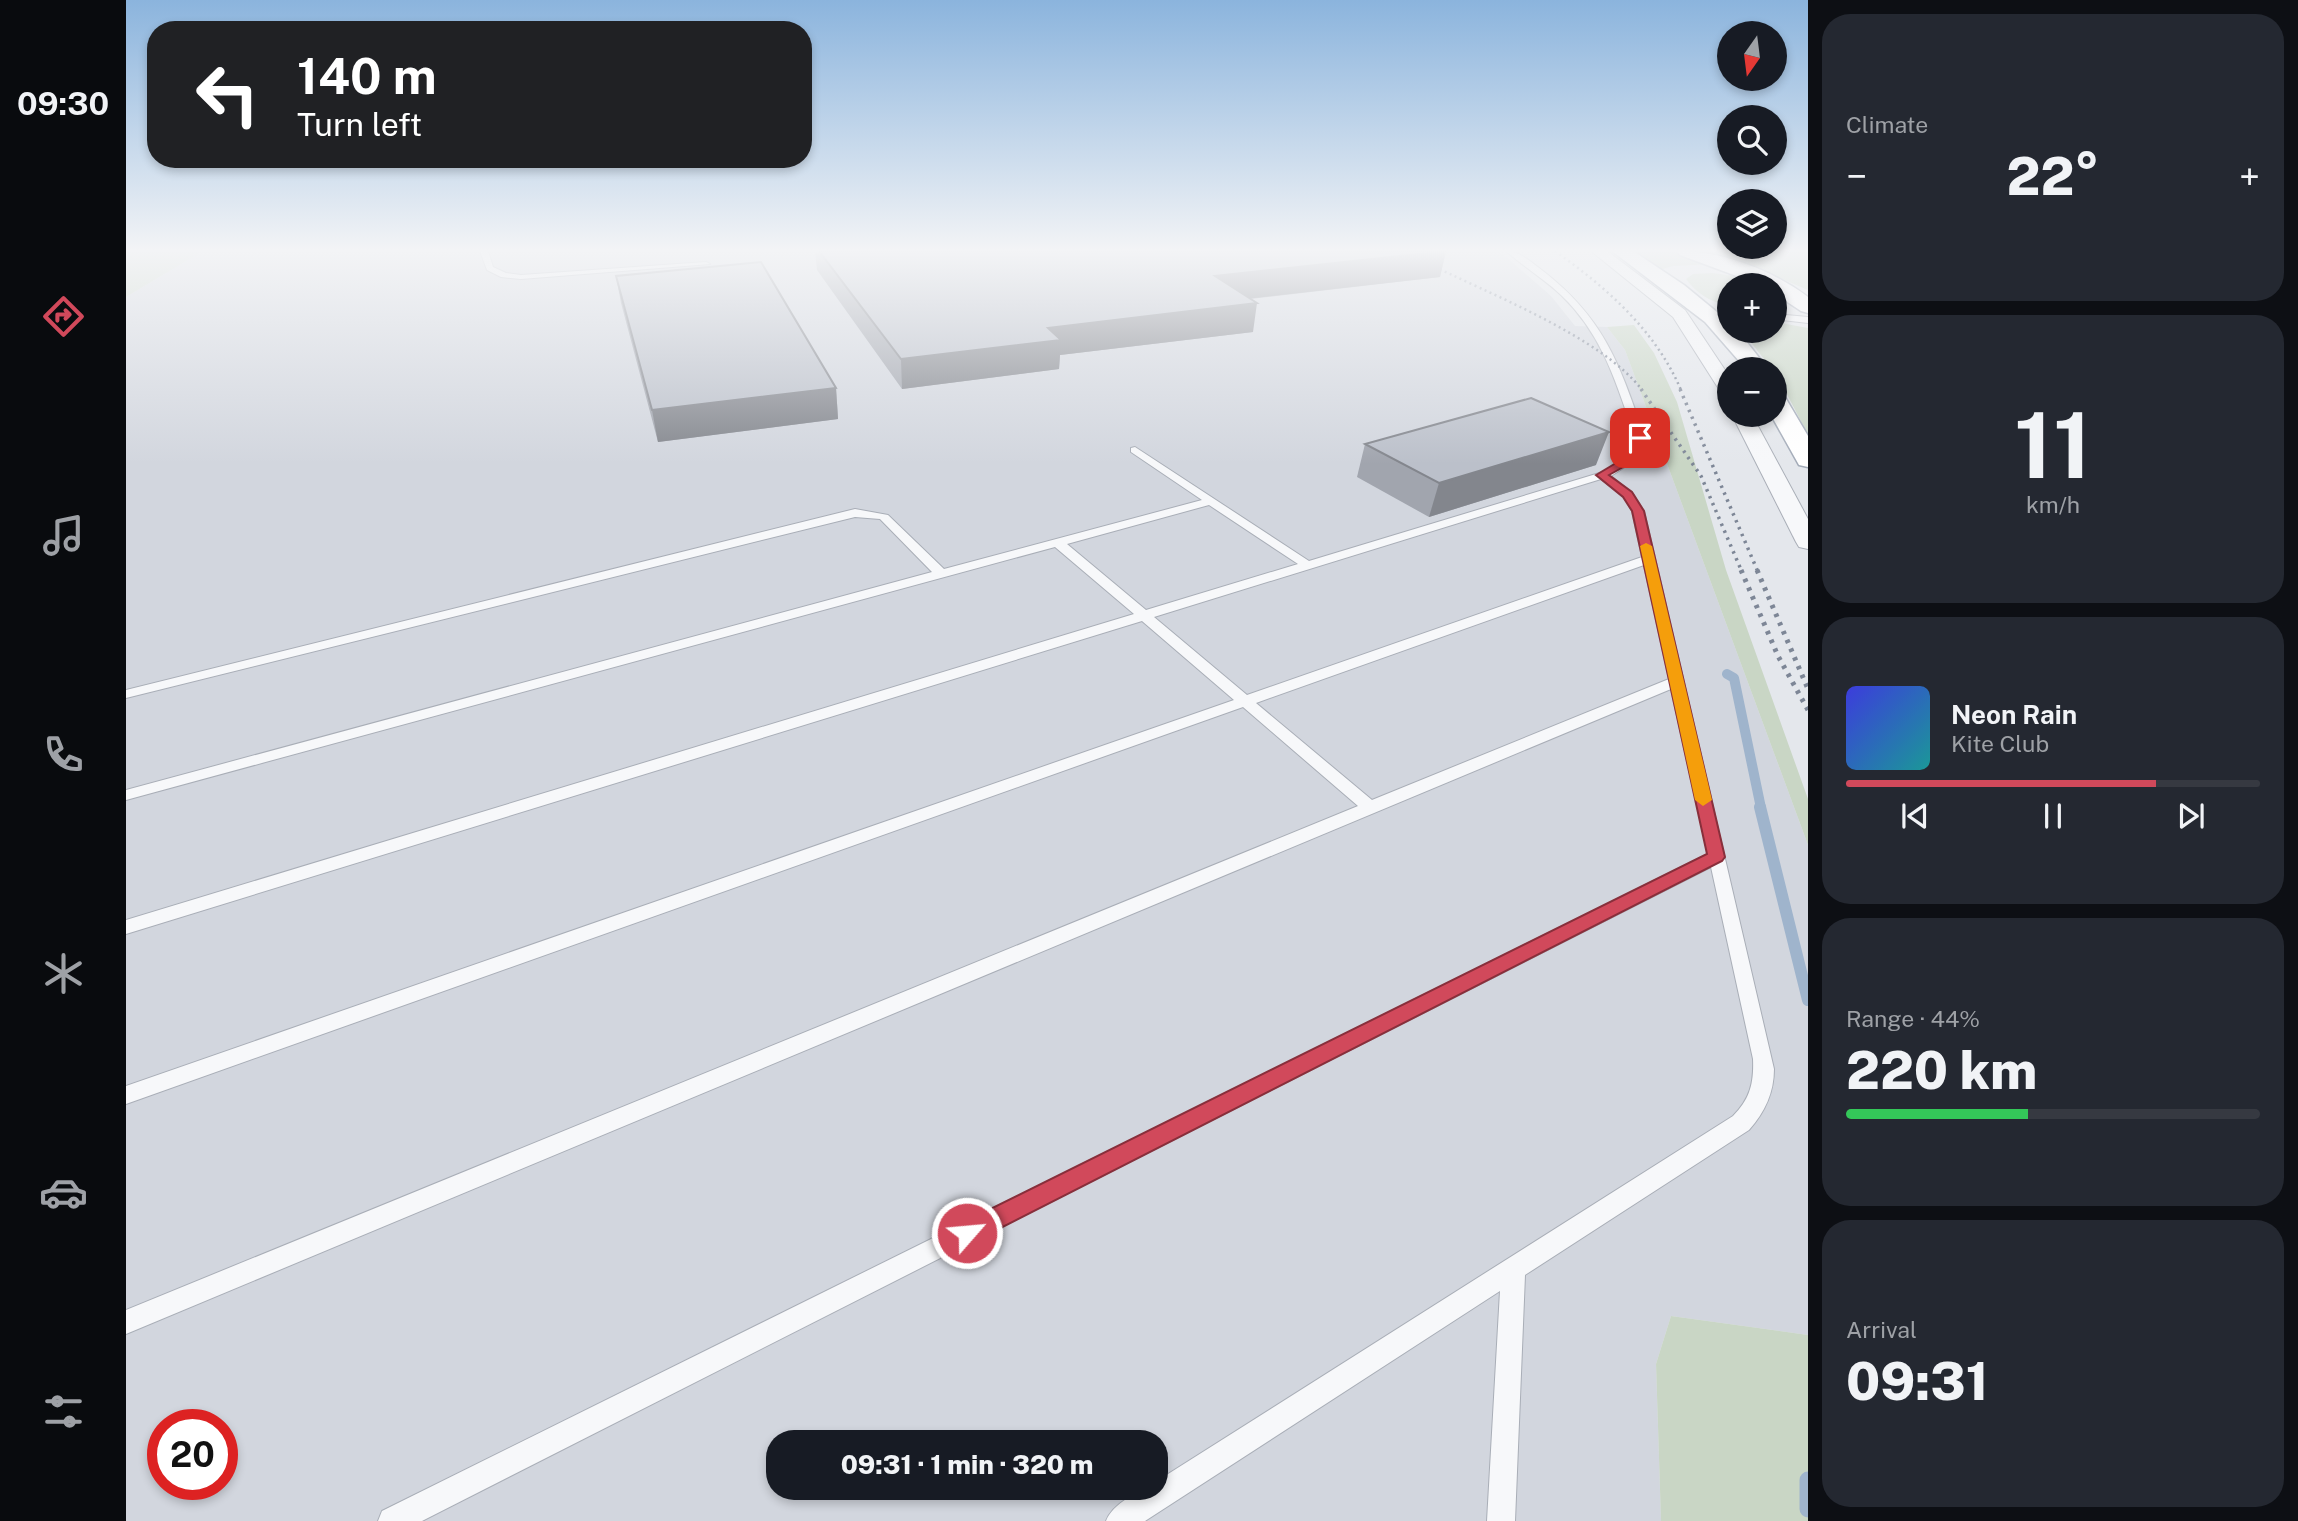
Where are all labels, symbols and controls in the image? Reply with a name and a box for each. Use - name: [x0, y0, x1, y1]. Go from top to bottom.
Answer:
- north arrow: [1717, 21, 1787, 91]
- map controls: [1717, 21, 1787, 427]
- text: 140 m: [297, 47, 437, 105]
- icon: left: [182, 49, 273, 140]
- text: 09:30: [17, 85, 109, 122]
- button: search: [1717, 105, 1787, 175]
- text: Turn left: [297, 106, 422, 143]
- text: Climate: [1846, 111, 1928, 138]
- text: 22°: [2007, 146, 2099, 207]
- text: −: [1846, 154, 1867, 199]
- text: +: [2239, 154, 2260, 199]
- button: layers: [1717, 189, 1787, 259]
- button: +: [1717, 273, 1787, 343]
- icon: directions: [39, 292, 88, 341]
- button: −: [1717, 357, 1787, 427]
- text: 11: [2014, 392, 2092, 498]
- pin: [1610, 408, 1670, 468]
- icon: arrive: [1621, 419, 1659, 457]
- text: km/h: [2026, 491, 2080, 518]
- icon: music: [39, 511, 88, 560]
- text: Neon Rain: [1951, 699, 2077, 730]
- icon: phone: [39, 730, 88, 779]
- text: Kite Club: [1951, 730, 2049, 757]
- icon: previous: [1896, 797, 1934, 835]
- icon: pause: [2034, 797, 2072, 835]
- icon: next: [2172, 797, 2210, 835]
- icon: climate: [39, 949, 88, 998]
- text: Range · 44%: [1846, 1005, 1980, 1032]
- text: 220 km: [1846, 1040, 2037, 1101]
- icon: car: [39, 1168, 88, 1217]
- position arrow: [930, 1196, 1004, 1270]
- text: Arrival: [1846, 1316, 1917, 1343]
- text: 09:31: [1846, 1351, 1989, 1412]
- icon: filters: [39, 1387, 88, 1436]
- speed limit sign: 20: [147, 1409, 238, 1500]
- text: 09:31 · 1 min · 320 m: [841, 1449, 1093, 1480]

